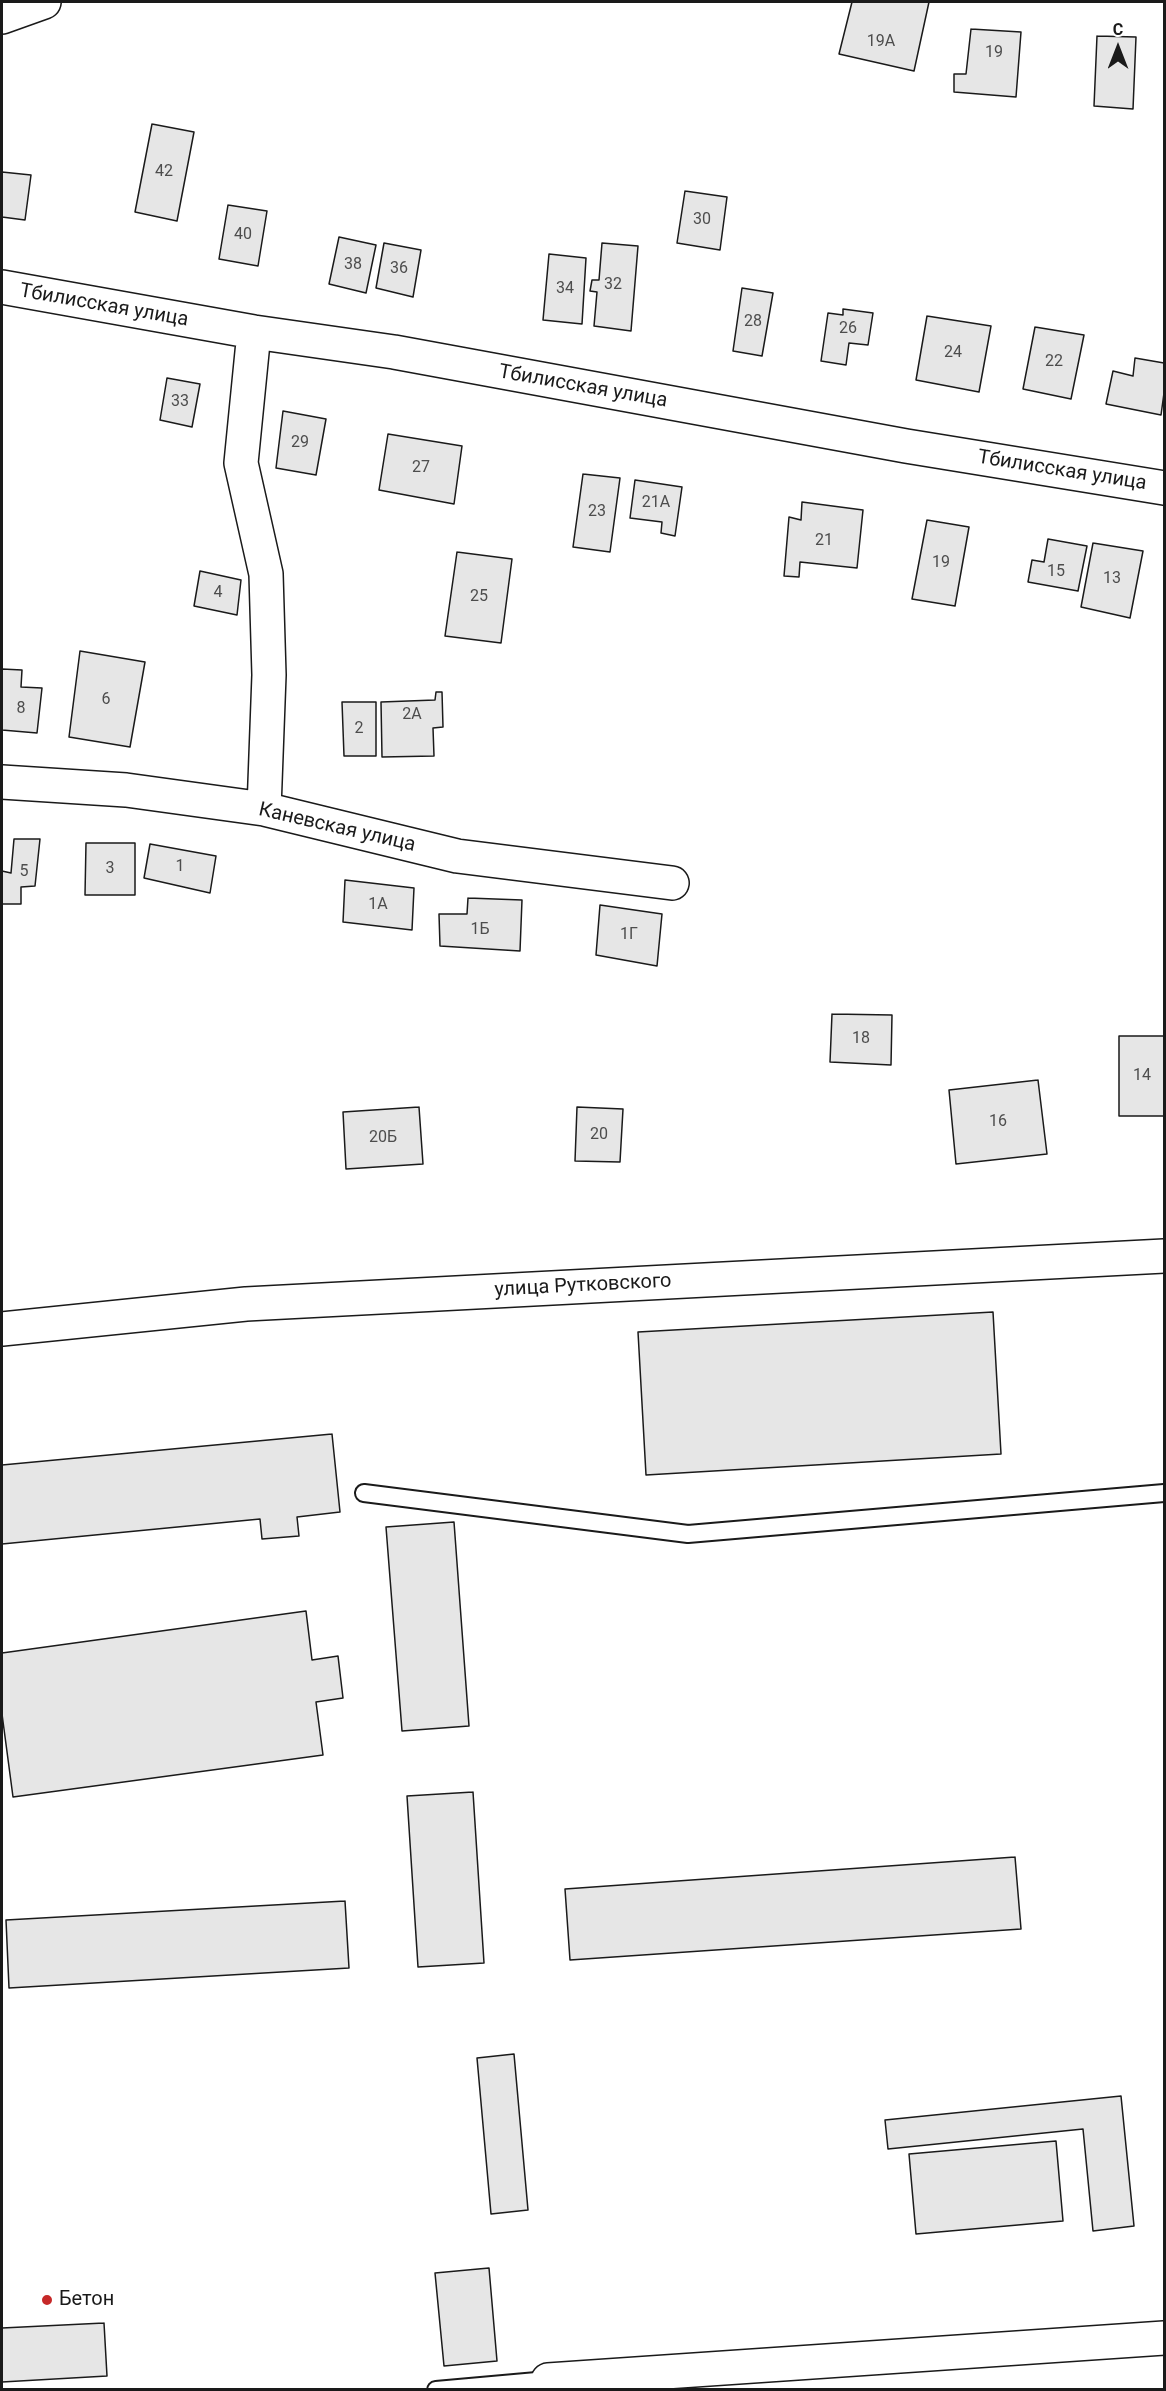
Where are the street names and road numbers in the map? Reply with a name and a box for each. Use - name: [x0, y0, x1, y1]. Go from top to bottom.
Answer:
- street label: Тбилисская улица: [18, 279, 190, 333]
- street label: Тбилисская улица: [497, 360, 669, 414]
- street label: Тбилисская улица: [976, 446, 1148, 496]
- street label: Каневская улица: [256, 798, 418, 858]
- street label: улица Рутковского: [494, 1269, 672, 1303]

